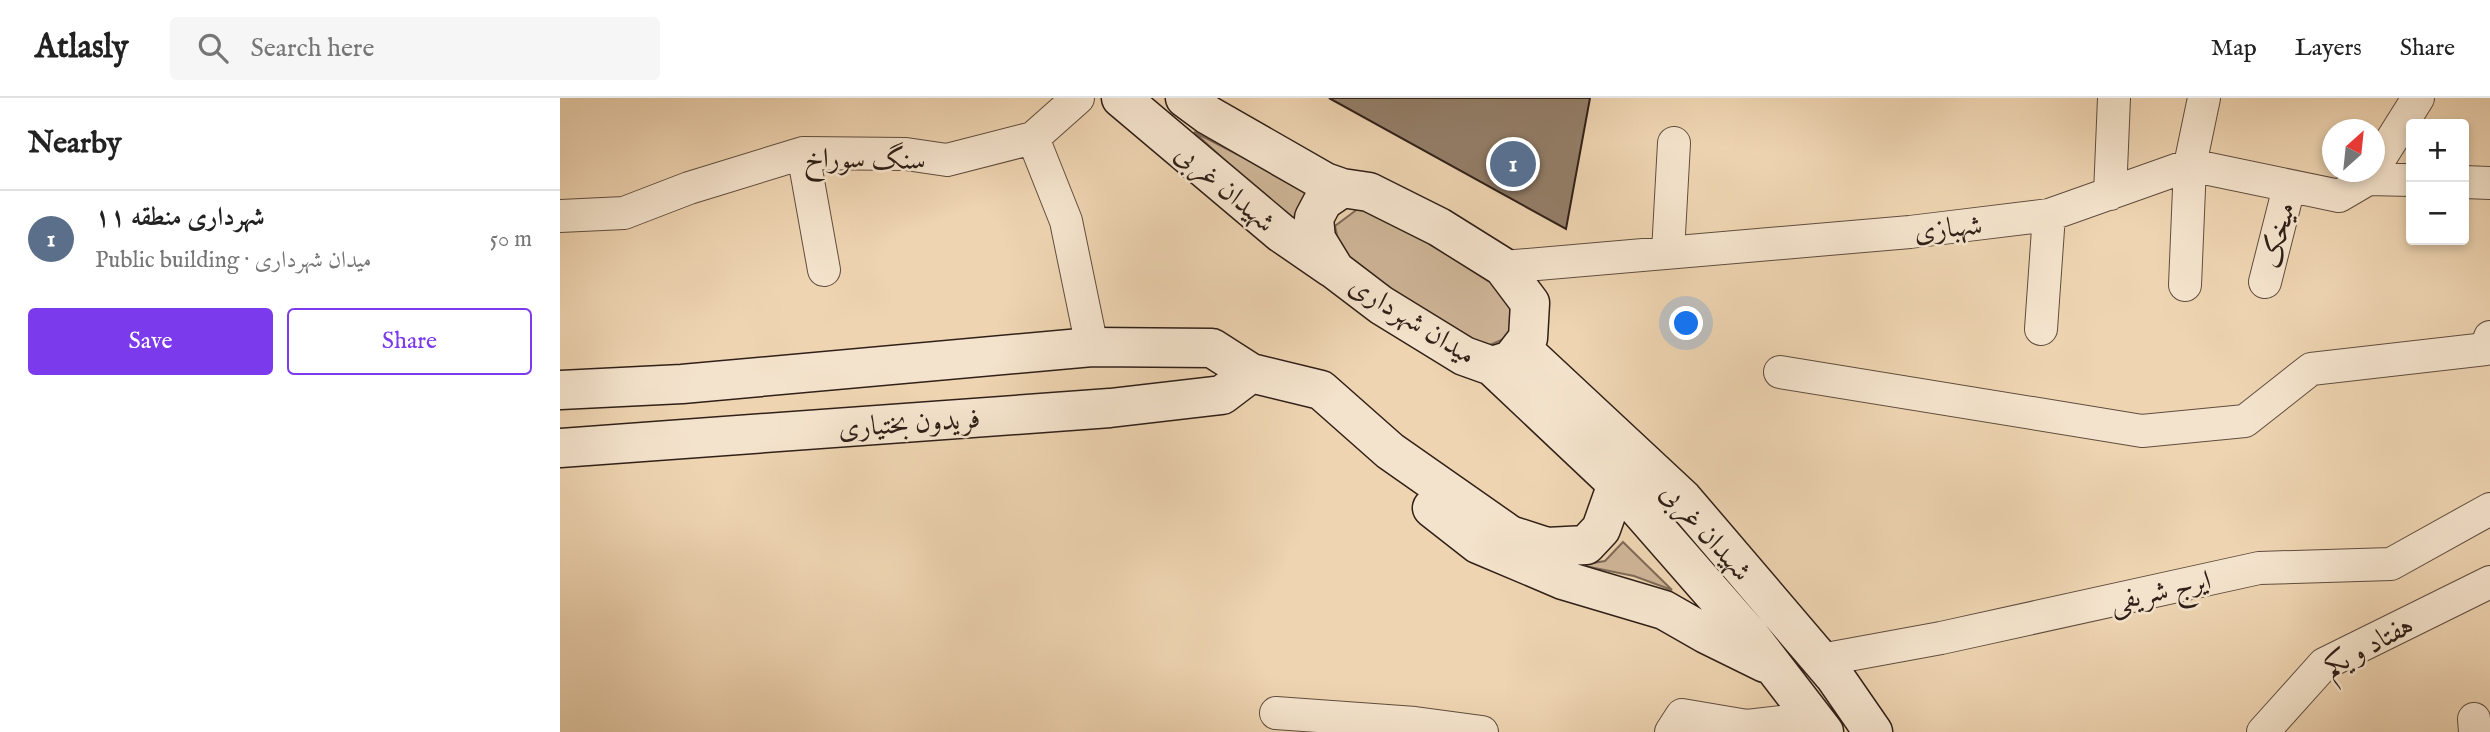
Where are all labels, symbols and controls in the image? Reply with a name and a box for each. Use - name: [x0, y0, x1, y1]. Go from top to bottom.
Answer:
- search box: [170, 17, 660, 80]
- text: Atlasly: [35, 27, 128, 69]
- icon: search: [194, 29, 232, 67]
- text: Search here: [250, 32, 374, 65]
- text: Map: [2211, 33, 2257, 64]
- text: Layers: [2295, 33, 2362, 64]
- text: Share: [2400, 33, 2455, 64]
- north arrow: [2322, 119, 2385, 182]
- map controls: [2406, 119, 2469, 245]
- button: +: [2406, 119, 2469, 182]
- text: Nearby: [28, 125, 121, 163]
- street label: شهیدان غربی: [1167, 137, 1282, 241]
- pin: 1: [1490, 138, 1536, 190]
- street label: سنگ سوراخ: [804, 140, 926, 185]
- button: −: [2406, 182, 2469, 245]
- street label: میخک: [2254, 199, 2304, 272]
- text: شهرداری منطقه ۱۱: [95, 201, 265, 234]
- street label: شهبازی: [1912, 209, 1984, 250]
- text: 1: [47, 225, 55, 254]
- text: 50 m: [490, 225, 532, 254]
- text: Public building · میدان شهرداری: [95, 246, 371, 275]
- street label: میدان شهرداری: [1342, 269, 1481, 374]
- your location: [1669, 306, 1703, 340]
- button: Save: [28, 308, 273, 375]
- button: Share: [287, 308, 532, 375]
- street label: فریدون بختیاری: [837, 402, 981, 447]
- street label: شهیدان غربی: [1652, 476, 1758, 589]
- street label: ایرج شریفی: [2106, 564, 2216, 627]
- street label: هفتاد و یکم: [2318, 608, 2424, 692]

